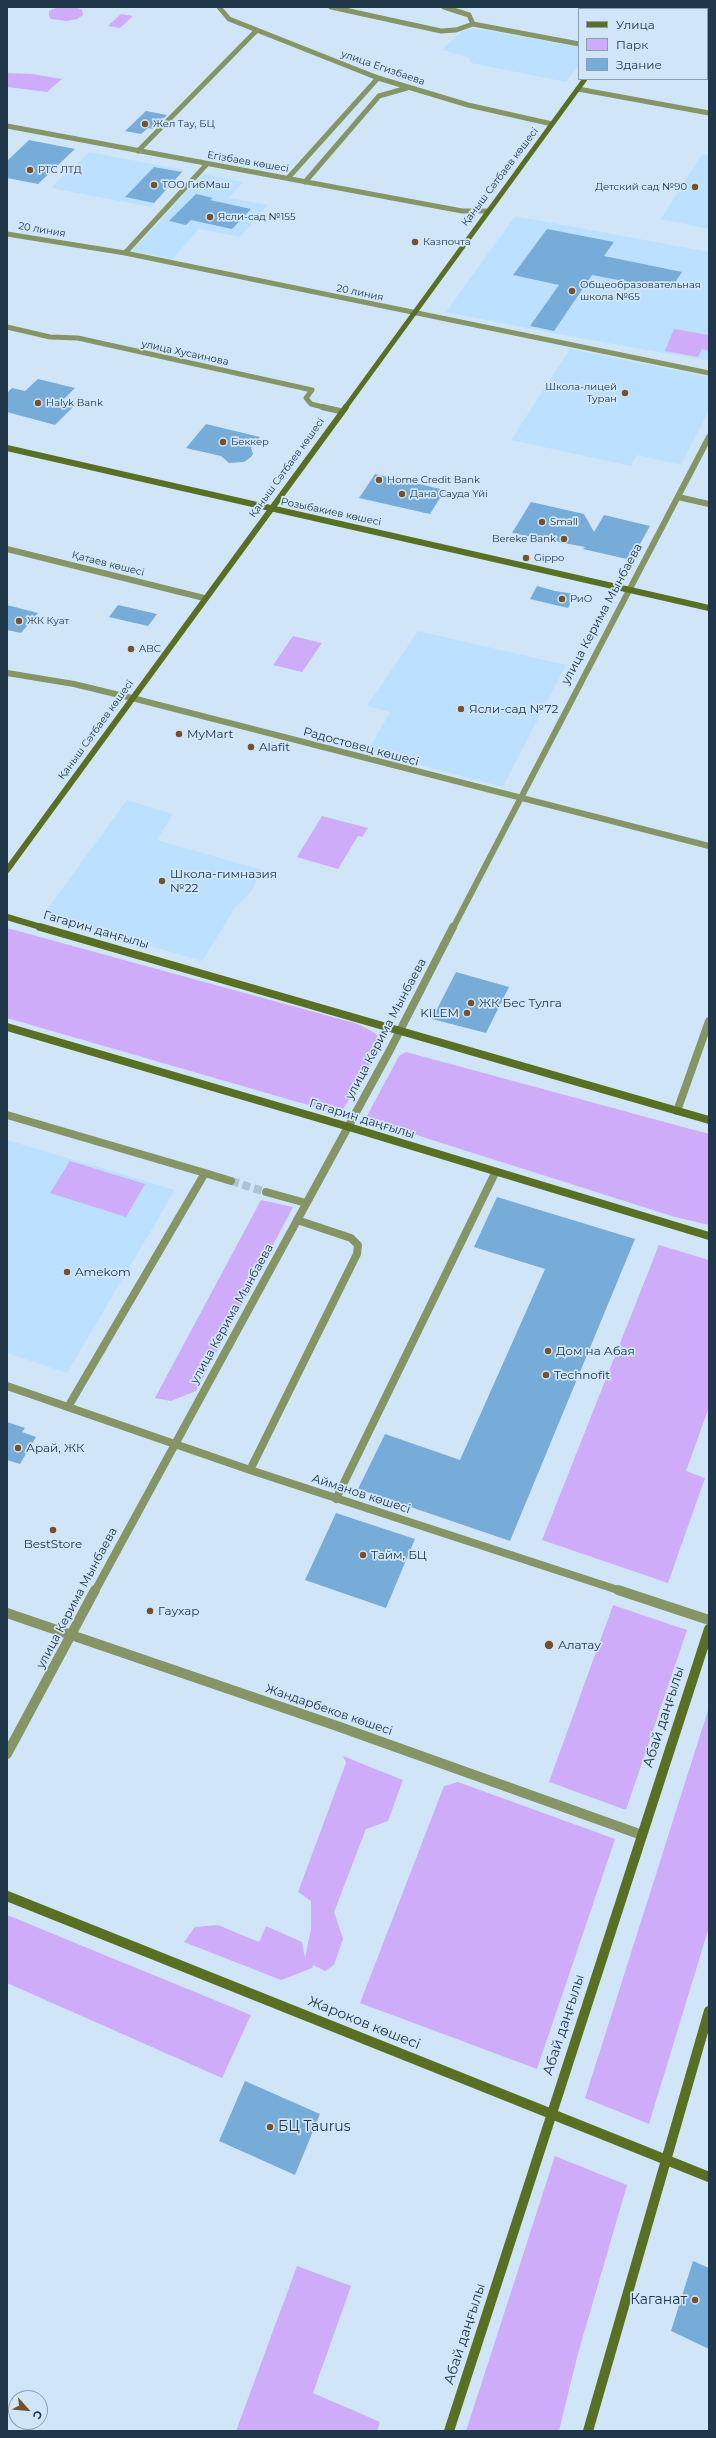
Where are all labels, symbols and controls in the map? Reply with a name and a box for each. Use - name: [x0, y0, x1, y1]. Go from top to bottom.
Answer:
- legend: [578, 8, 708, 80]
- text: Улица: [616, 17, 655, 32]
- text: Парк: [616, 37, 648, 52]
- street label: улица Егизбаева: [340, 48, 426, 88]
- text: Здание: [616, 57, 662, 72]
- place label: Жел Тау, БЦ: [153, 118, 215, 130]
- marker: Жел Тау, БЦ: [140, 119, 150, 129]
- street label: Қаныш Сәтбаев көшесі: [459, 125, 541, 229]
- street label: Егізбаев көшесі: [206, 149, 290, 175]
- place label: РТС ЛТД: [38, 164, 82, 176]
- marker: РТС ЛТД: [25, 165, 35, 175]
- place label: ТОО ГибМаш: [162, 179, 230, 191]
- marker: ТОО ГибМаш: [149, 180, 159, 190]
- place label: Детский сад №90: [595, 181, 687, 193]
- marker: Детский сад №90: [690, 182, 700, 192]
- place label: Ясли-сад №155: [218, 211, 296, 223]
- marker: Ясли-сад №155: [205, 212, 215, 222]
- street label: 20 линия: [17, 220, 67, 240]
- place label: Казпочта: [423, 236, 471, 248]
- marker: Казпочта: [410, 237, 420, 247]
- place label: Общеобразовательная школа №65: [580, 279, 701, 302]
- street label: 20 линия: [335, 282, 385, 304]
- marker: Общеобразовательная школа №65: [567, 286, 577, 296]
- street label: улица Хусаинова: [140, 338, 230, 368]
- place label: Школа-лицей Туран: [545, 381, 617, 404]
- marker: Школа-лицей Туран: [620, 388, 630, 398]
- place label: Halyk Bank: [46, 397, 103, 409]
- marker: Halyk Bank: [33, 398, 43, 408]
- street label: Қаныш Сәтбаев көшесі: [247, 416, 327, 520]
- place label: Беккер: [231, 436, 269, 448]
- marker: Беккер: [218, 437, 228, 447]
- place label: Home Credit Bank: [387, 474, 480, 486]
- marker: Home Credit Bank: [374, 475, 384, 485]
- place label: Дана Сауда Үйі: [410, 488, 488, 500]
- marker: Дана Сауда Үйі: [397, 489, 407, 499]
- street label: Розыбакиев көшесі: [280, 495, 382, 529]
- place label: Small: [550, 516, 578, 528]
- marker: Small: [537, 517, 547, 527]
- place label: Bereke Bank: [492, 533, 556, 545]
- marker: Bereke Bank: [559, 534, 569, 544]
- street label: улица Керима Мынбаева: [559, 541, 645, 687]
- street label: Қатаев көшесі: [70, 549, 146, 579]
- place label: Gippo: [534, 552, 564, 564]
- marker: Gippo: [521, 553, 531, 563]
- place label: РиО: [570, 593, 592, 605]
- marker: РиО: [557, 594, 567, 604]
- place label: ЖК Куат: [27, 615, 69, 627]
- marker: ЖК Куат: [14, 616, 24, 626]
- place label: ABC: [139, 643, 161, 655]
- marker: ABC: [126, 644, 136, 654]
- street label: Қаныш Сәтбаев көшесі: [56, 678, 136, 782]
- place label: Ясли-сад №72: [469, 702, 558, 716]
- marker: Ясли-сад №72: [456, 704, 466, 714]
- street label: Радостовец көшесі: [301, 725, 421, 769]
- place label: MyMart: [187, 727, 233, 741]
- marker: MyMart: [174, 729, 184, 739]
- place label: Alafit: [259, 740, 290, 754]
- marker: Alafit: [246, 742, 256, 752]
- place label: Школа-гимназия №22: [170, 867, 277, 895]
- marker: Школа-гимназия №22: [157, 876, 167, 886]
- street label: Гагарин даңғылы: [41, 908, 151, 952]
- street label: улица Керима Мынбаева: [343, 956, 429, 1102]
- place label: ЖК Бес Тулга: [479, 996, 562, 1010]
- marker: ЖК Бес Тулга: [466, 998, 476, 1008]
- place label: KILEM: [420, 1006, 459, 1020]
- marker: KILEM: [462, 1008, 472, 1018]
- street label: Гагарин даңғылы: [308, 1096, 416, 1142]
- street label: улица Керима Мынбаева: [187, 1241, 277, 1387]
- place label: Amekom: [75, 1265, 131, 1279]
- marker: Amekom: [62, 1267, 72, 1277]
- place label: Дом на Абая: [556, 1344, 635, 1358]
- marker: Дом на Абая: [543, 1346, 553, 1356]
- place label: Technofit: [554, 1368, 610, 1382]
- marker: Technofit: [541, 1370, 551, 1380]
- place label: Арай, ЖК: [26, 1441, 84, 1455]
- marker: Арай, ЖК: [13, 1443, 23, 1453]
- street label: Айманов көшесі: [310, 1471, 412, 1517]
- street label: улица Керима Мынбаева: [34, 1525, 120, 1671]
- marker: BestStore: [48, 1525, 58, 1535]
- place label: BestStore: [24, 1537, 82, 1551]
- place label: Тайм, БЦ: [371, 1548, 427, 1562]
- marker: Тайм, БЦ: [358, 1550, 368, 1560]
- place label: Гаухар: [158, 1604, 199, 1618]
- marker: Гаухар: [145, 1606, 155, 1616]
- place label: Алатау: [558, 1638, 601, 1652]
- marker: Алатау: [543, 1639, 555, 1651]
- street label: Абай даңғылы: [640, 1664, 688, 1770]
- street label: Жандарбеков көшесі: [264, 1682, 394, 1738]
- street label: Абай даңғылы: [540, 1972, 588, 2078]
- street label: Жароков көшесі: [305, 1993, 423, 2053]
- place label: БЦ Taurus: [278, 2119, 351, 2135]
- marker: БЦ Taurus: [265, 2122, 275, 2132]
- street label: Абай даңғылы: [441, 2281, 489, 2387]
- place label: Каганат: [630, 2292, 687, 2308]
- marker: Каганат: [690, 2295, 700, 2305]
- north arrow: [8, 2390, 48, 2430]
- text: С: [30, 2408, 46, 2422]

